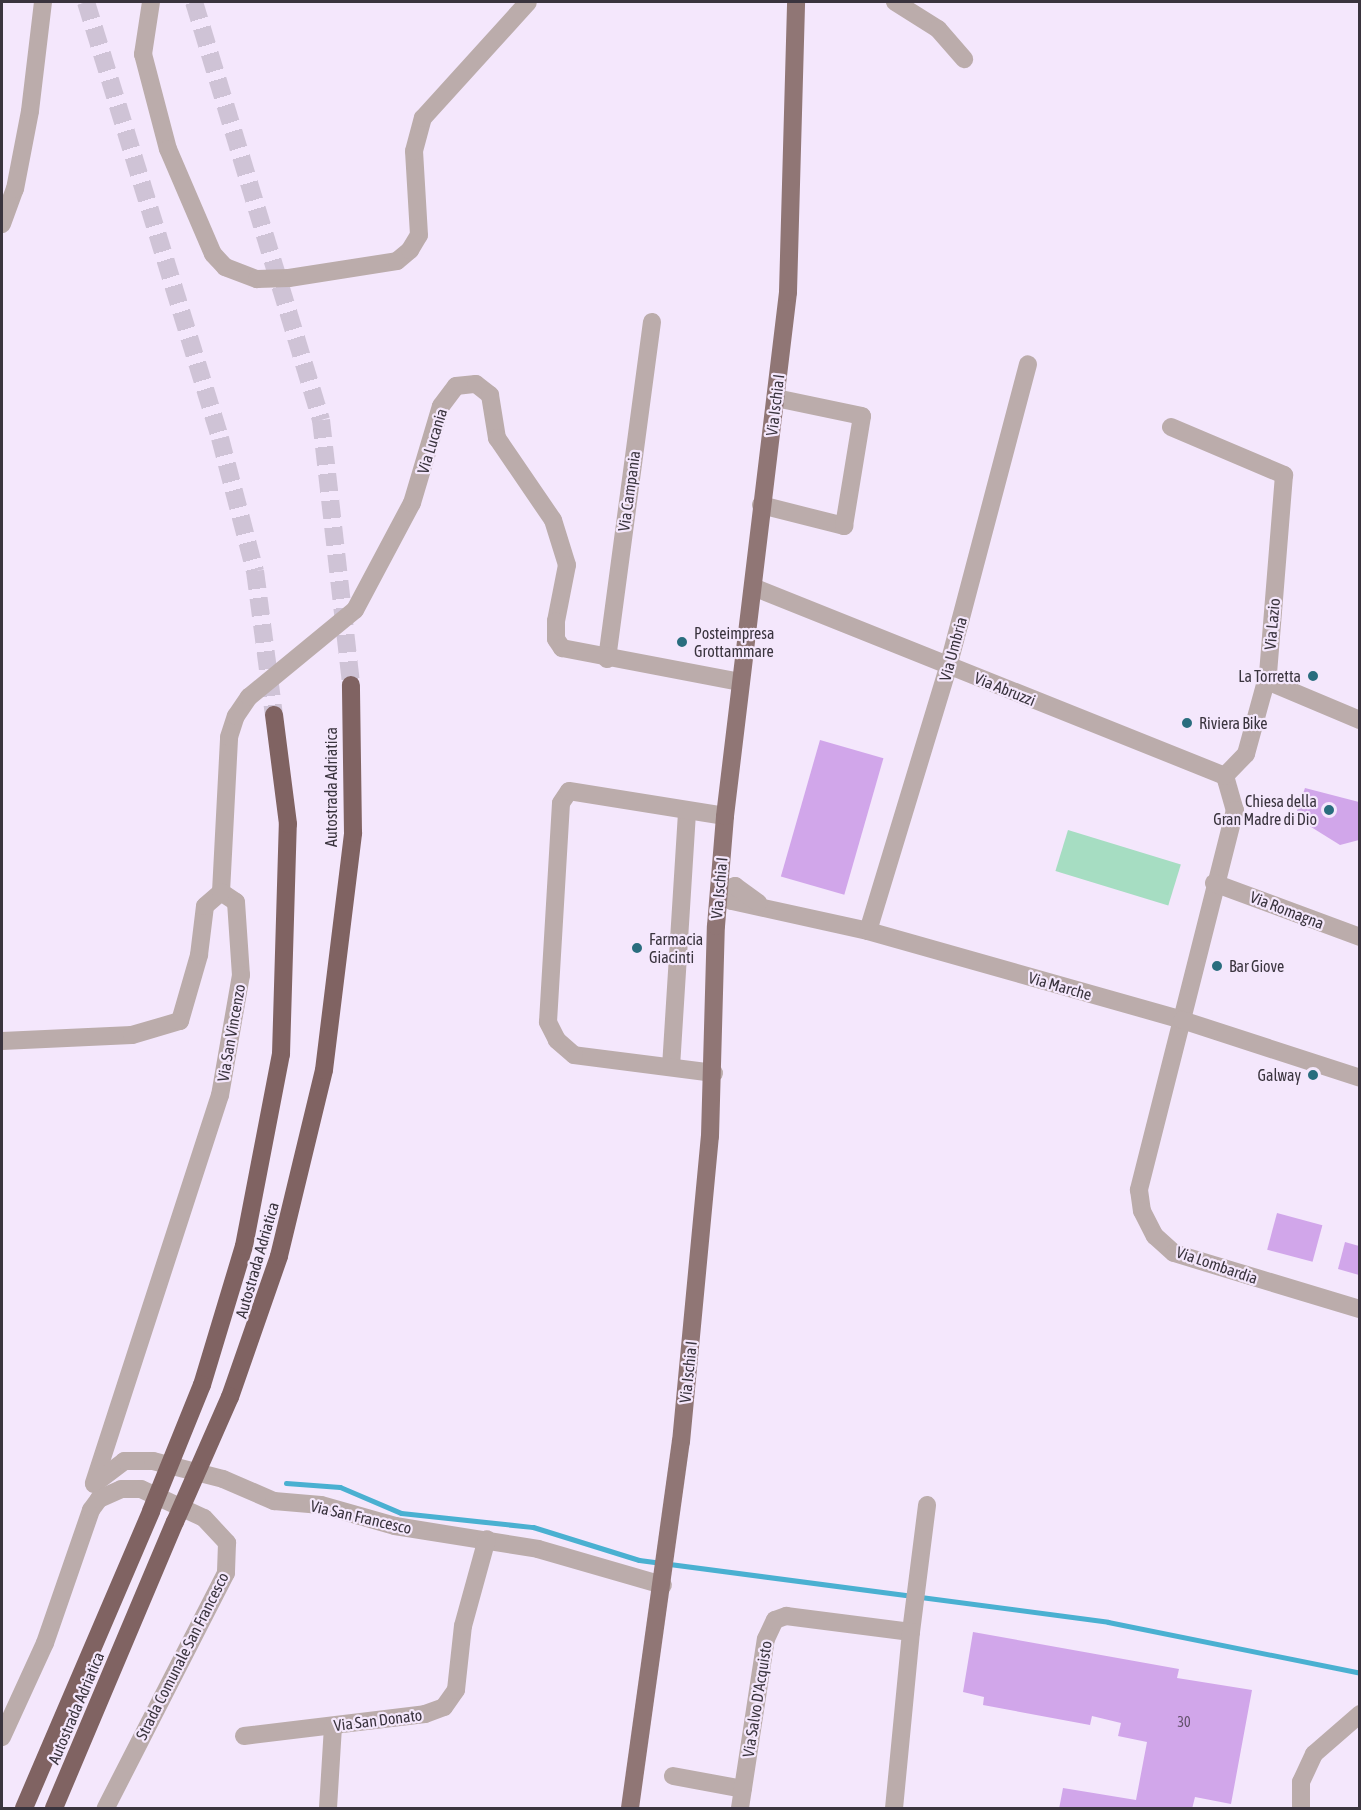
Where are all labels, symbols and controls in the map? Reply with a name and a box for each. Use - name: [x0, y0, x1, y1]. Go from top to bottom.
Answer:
- street label: Via Ischia I: [762, 373, 788, 437]
- street label: Via Lucania: [413, 406, 451, 476]
- street label: Via Campania: [614, 449, 644, 533]
- street label: Via Lazio: [1260, 597, 1284, 651]
- street label: Via Umbria: [935, 615, 971, 683]
- place label: Posteimpresa Grottammare: [694, 623, 774, 661]
- marker: Posteimpresa Grottammare: [675, 635, 689, 649]
- place label: La Torretta: [1238, 666, 1301, 686]
- street label: Via Abruzzi: [972, 668, 1038, 710]
- marker: La Torretta: [1306, 669, 1320, 683]
- place label: Riviera Bike: [1199, 713, 1267, 733]
- marker: Riviera Bike: [1180, 716, 1194, 730]
- street label: Autostrada Adriatica: [321, 727, 341, 847]
- place label: Chiesa della Gran Madre di Dio: [1213, 791, 1317, 829]
- marker: Chiesa della Gran Madre di Dio: [1322, 803, 1336, 817]
- street label: Via Ischia I: [707, 856, 731, 920]
- street label: Via Romagna: [1247, 887, 1327, 933]
- place label: Farmacia Giacinti: [649, 929, 703, 967]
- marker: Farmacia Giacinti: [630, 941, 644, 955]
- place label: Bar Giove: [1229, 956, 1284, 976]
- marker: Bar Giove: [1210, 959, 1224, 973]
- street label: Via Marche: [1026, 968, 1094, 1004]
- street label: Via San Vincenzo: [213, 983, 249, 1083]
- place label: Galway: [1258, 1065, 1301, 1085]
- marker: Galway: [1306, 1068, 1320, 1082]
- street label: Autostrada Adriatica: [231, 1200, 283, 1320]
- street label: Via Lombardia: [1174, 1242, 1260, 1288]
- street label: Via Ischia I: [675, 1340, 701, 1404]
- street label: Via San Francesco: [309, 1496, 413, 1538]
- street label: Strada Comunale San Francesco: [131, 1569, 233, 1743]
- street label: Via Salvo D'Acquisto: [738, 1639, 776, 1759]
- street label: Autostrada Adriatica: [44, 1649, 108, 1767]
- street label: Via San Donato: [333, 1705, 423, 1735]
- house number: 30: [1177, 1714, 1191, 1730]

